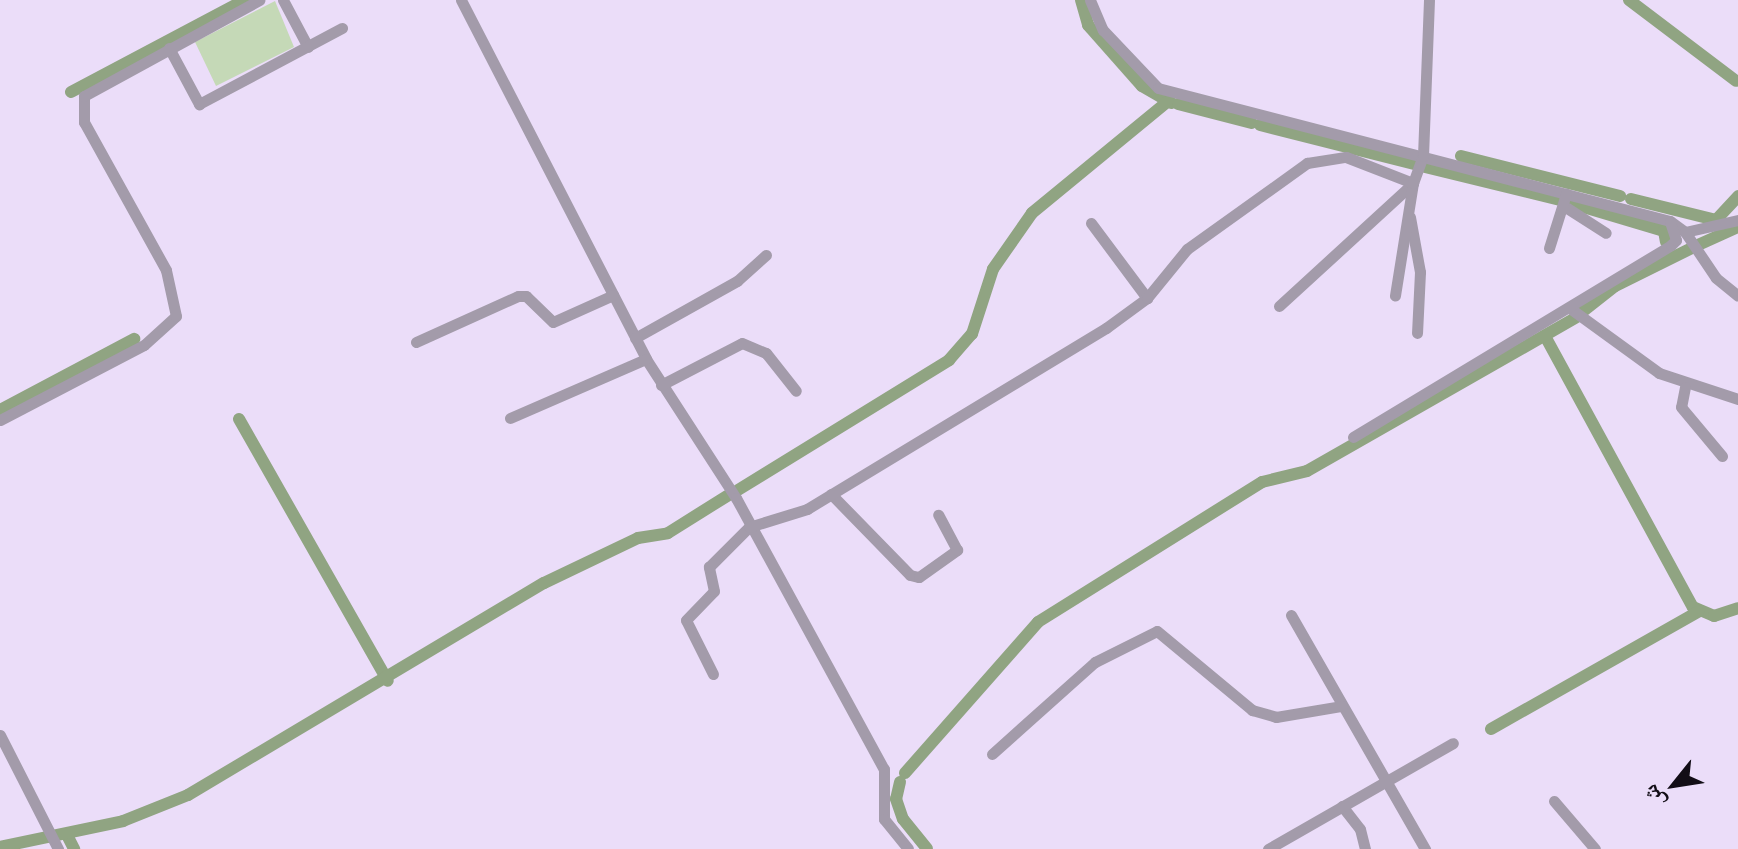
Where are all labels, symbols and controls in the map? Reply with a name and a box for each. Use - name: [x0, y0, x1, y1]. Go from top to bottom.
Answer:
- north arrow: [1634, 745, 1714, 825]
- text: ش: [1635, 780, 1670, 814]

